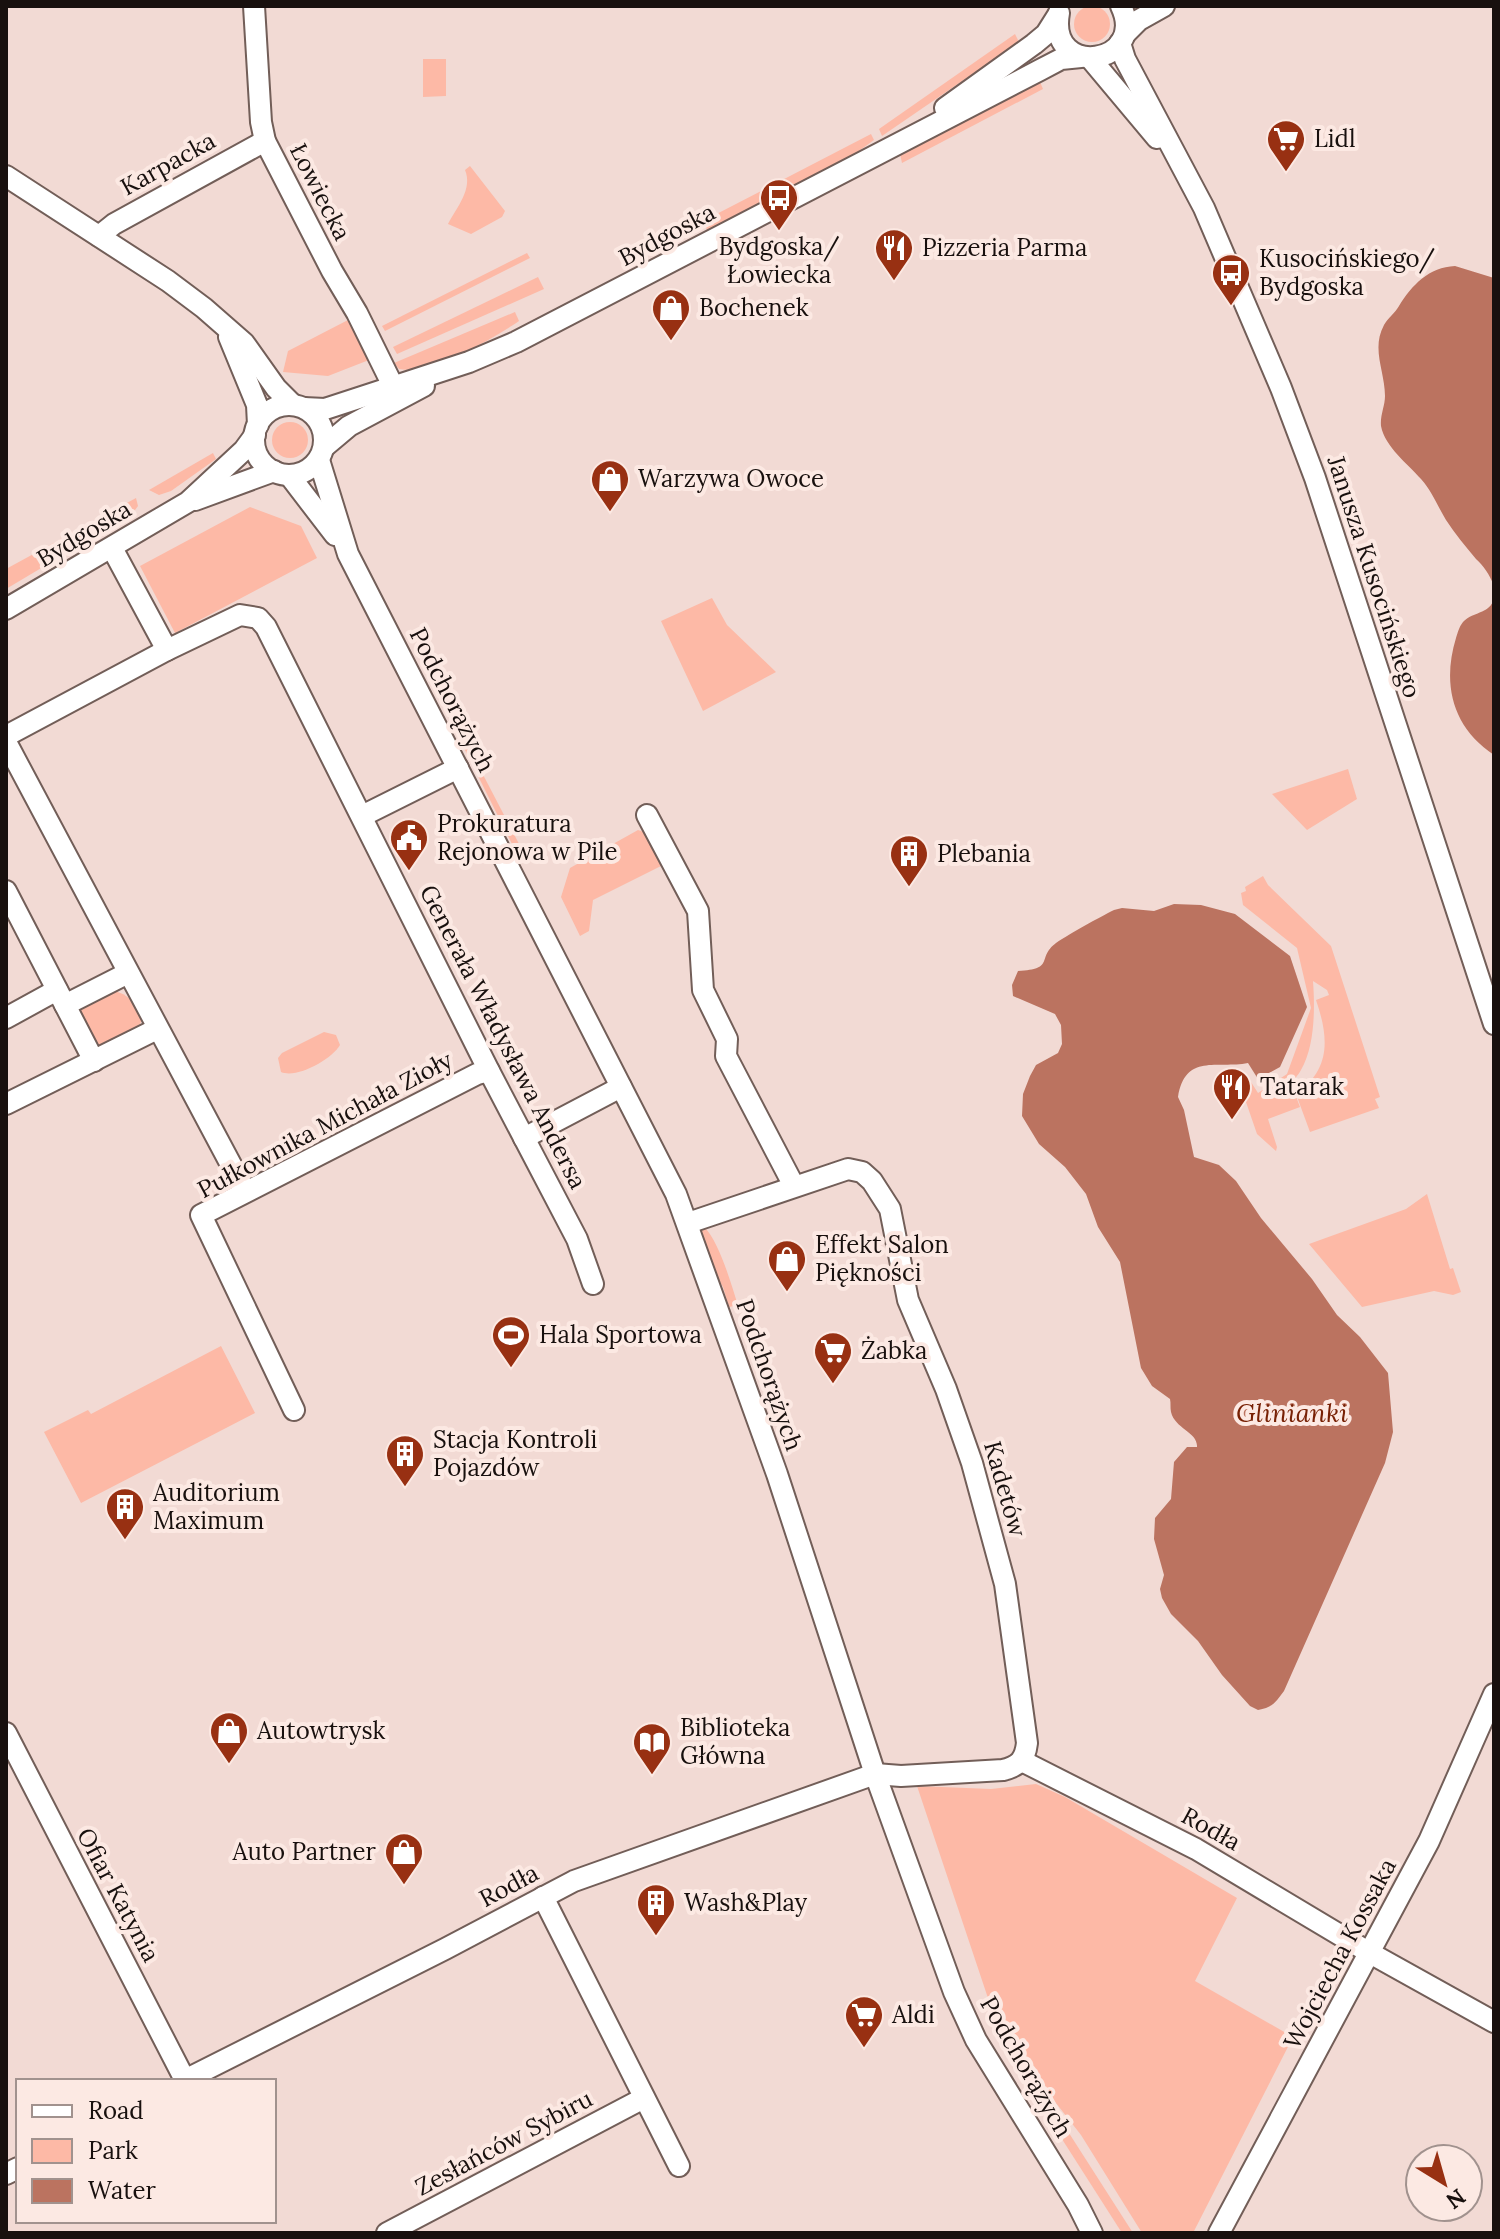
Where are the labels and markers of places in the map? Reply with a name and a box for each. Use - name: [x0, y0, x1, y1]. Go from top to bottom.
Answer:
- supermarket icon: Lidl: [1265, 118, 1307, 173]
- place label: Lidl: [1314, 123, 1356, 154]
- bus stop icon: Bydgoska/ Łowiecka: [758, 177, 800, 232]
- restaurant icon: Pizzeria Parma: [873, 227, 915, 282]
- place label: Bydgoska/ Łowiecka: [718, 231, 840, 290]
- place label: Pizzeria Parma: [922, 232, 1087, 263]
- place label: Kusocińskiego/ Bydgoska: [1259, 243, 1436, 302]
- bus stop icon: Kusocińskiego/ Bydgoska: [1210, 252, 1252, 307]
- shop icon: Bochenek: [650, 287, 692, 342]
- place label: Bochenek: [699, 292, 809, 323]
- shop icon: Warzywa Owoce: [589, 458, 631, 513]
- place label: Warzywa Owoce: [638, 463, 824, 494]
- place label: Prokuratura Rejonowa w Pile: [437, 808, 618, 867]
- public building icon: Prokuratura Rejonowa w Pile: [388, 817, 430, 872]
- building icon: Plebania: [888, 833, 930, 888]
- place label: Plebania: [937, 838, 1031, 869]
- restaurant icon: Tatarak: [1211, 1066, 1253, 1121]
- place label: Tatarak: [1260, 1071, 1344, 1102]
- place label: Effekt Salon Piękności: [815, 1229, 949, 1288]
- shop icon: Effekt Salon Piękności: [766, 1238, 808, 1293]
- sports icon: Hala Sportowa: [490, 1314, 532, 1369]
- place label: Hala Sportowa: [539, 1319, 702, 1350]
- supermarket icon: Żabka: [812, 1330, 854, 1385]
- place label: Żabka: [861, 1335, 927, 1366]
- place label: Stacja Kontroli Pojazdów: [433, 1424, 597, 1483]
- building icon: Stacja Kontroli Pojazdów: [384, 1433, 426, 1488]
- place label: Auditorium Maximum: [152, 1477, 280, 1536]
- building icon: Auditorium Maximum: [104, 1486, 146, 1541]
- shop icon: Autowtrysk: [208, 1710, 250, 1765]
- place label: Biblioteka Główna: [680, 1712, 790, 1771]
- place label: Autowtrysk: [256, 1715, 386, 1746]
- library icon: Biblioteka Główna: [631, 1721, 673, 1776]
- shop icon: Auto Partner: [383, 1831, 425, 1886]
- place label: Auto Partner: [231, 1836, 377, 1867]
- building icon: Wash&Play: [635, 1882, 677, 1937]
- place label: Wash&Play: [684, 1887, 808, 1918]
- supermarket icon: Aldi: [843, 1994, 885, 2049]
- place label: Aldi: [891, 1999, 935, 2030]

